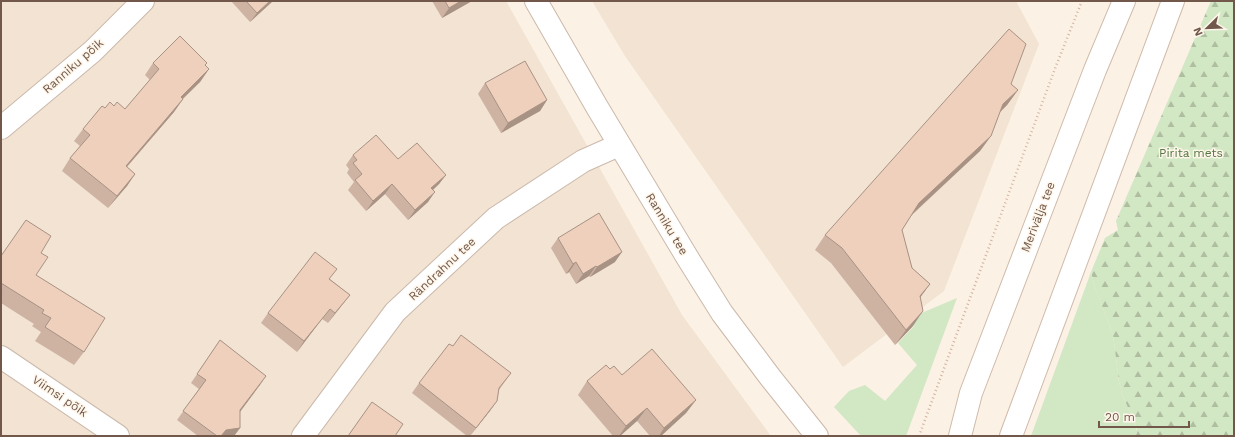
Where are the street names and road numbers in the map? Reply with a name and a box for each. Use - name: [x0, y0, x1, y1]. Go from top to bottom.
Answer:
- street label: Ranniku põik: [40, 36, 106, 96]
- street label: Merivälja tee: [1018, 180, 1058, 254]
- street label: Ranniku tee: [643, 190, 691, 258]
- street label: Rändrahnu tee: [406, 234, 478, 304]
- street label: Viimsi põik: [30, 372, 91, 420]

